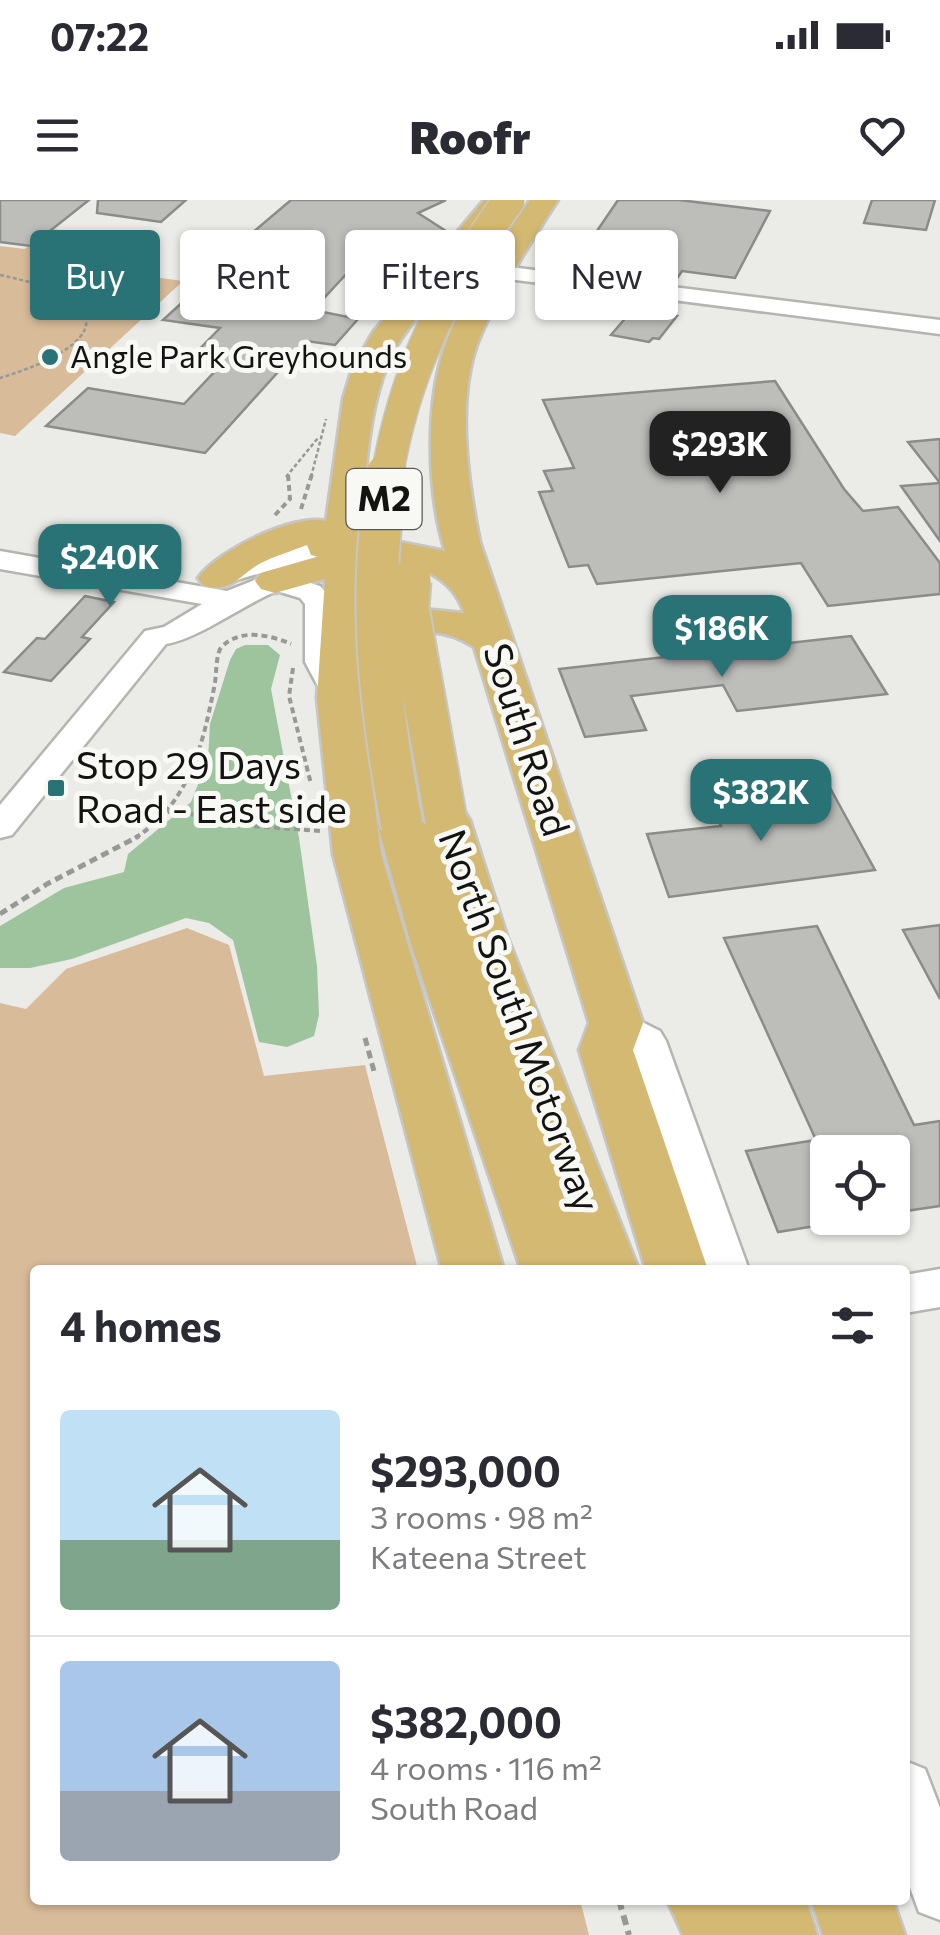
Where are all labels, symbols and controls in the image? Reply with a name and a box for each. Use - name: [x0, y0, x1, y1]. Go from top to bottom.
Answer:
- text: 07:22: [50, 12, 149, 59]
- icon: menu: [30, 108, 85, 163]
- text: Roofr: [409, 108, 531, 163]
- icon: heart: [855, 108, 910, 163]
- chip: Buy: [30, 230, 160, 320]
- chip: Rent: [180, 230, 325, 320]
- chip: Filters: [345, 230, 515, 320]
- chip: New: [535, 230, 678, 320]
- place label: Angle Park Greyhounds: [70, 335, 407, 375]
- marker: Angle Park Greyhounds: [39, 346, 61, 368]
- pin: $293K: [650, 411, 790, 496]
- text: $293K: [672, 423, 768, 463]
- road number: M2: [346, 469, 422, 529]
- pin: $240K: [40, 524, 180, 609]
- text: $240K: [60, 536, 160, 576]
- pin: $186K: [652, 595, 792, 680]
- text: $186K: [675, 607, 769, 647]
- street label: South Road: [475, 637, 582, 841]
- place label: Stop 29 Days Road - East side: [76, 740, 347, 831]
- pin: $382K: [691, 759, 831, 844]
- text: $382K: [712, 771, 810, 811]
- marker: Stop 29 Days Road - East side: [45, 777, 67, 799]
- street label: North South Motorway: [430, 823, 612, 1218]
- map controls: [810, 1135, 910, 1235]
- button: locate: [810, 1135, 910, 1235]
- icon: filters: [825, 1298, 880, 1353]
- text: 4 homes: [60, 1299, 222, 1351]
- text: $293,000: [370, 1444, 561, 1496]
- icon: home: [140, 1450, 260, 1570]
- text: 3 rooms · 98 m²: [370, 1496, 593, 1536]
- text: Kateena Street: [370, 1536, 587, 1576]
- text: $382,000: [370, 1695, 562, 1747]
- icon: home: [140, 1701, 260, 1821]
- text: 4 rooms · 116 m²: [370, 1747, 602, 1787]
- text: South Road: [370, 1787, 538, 1827]

